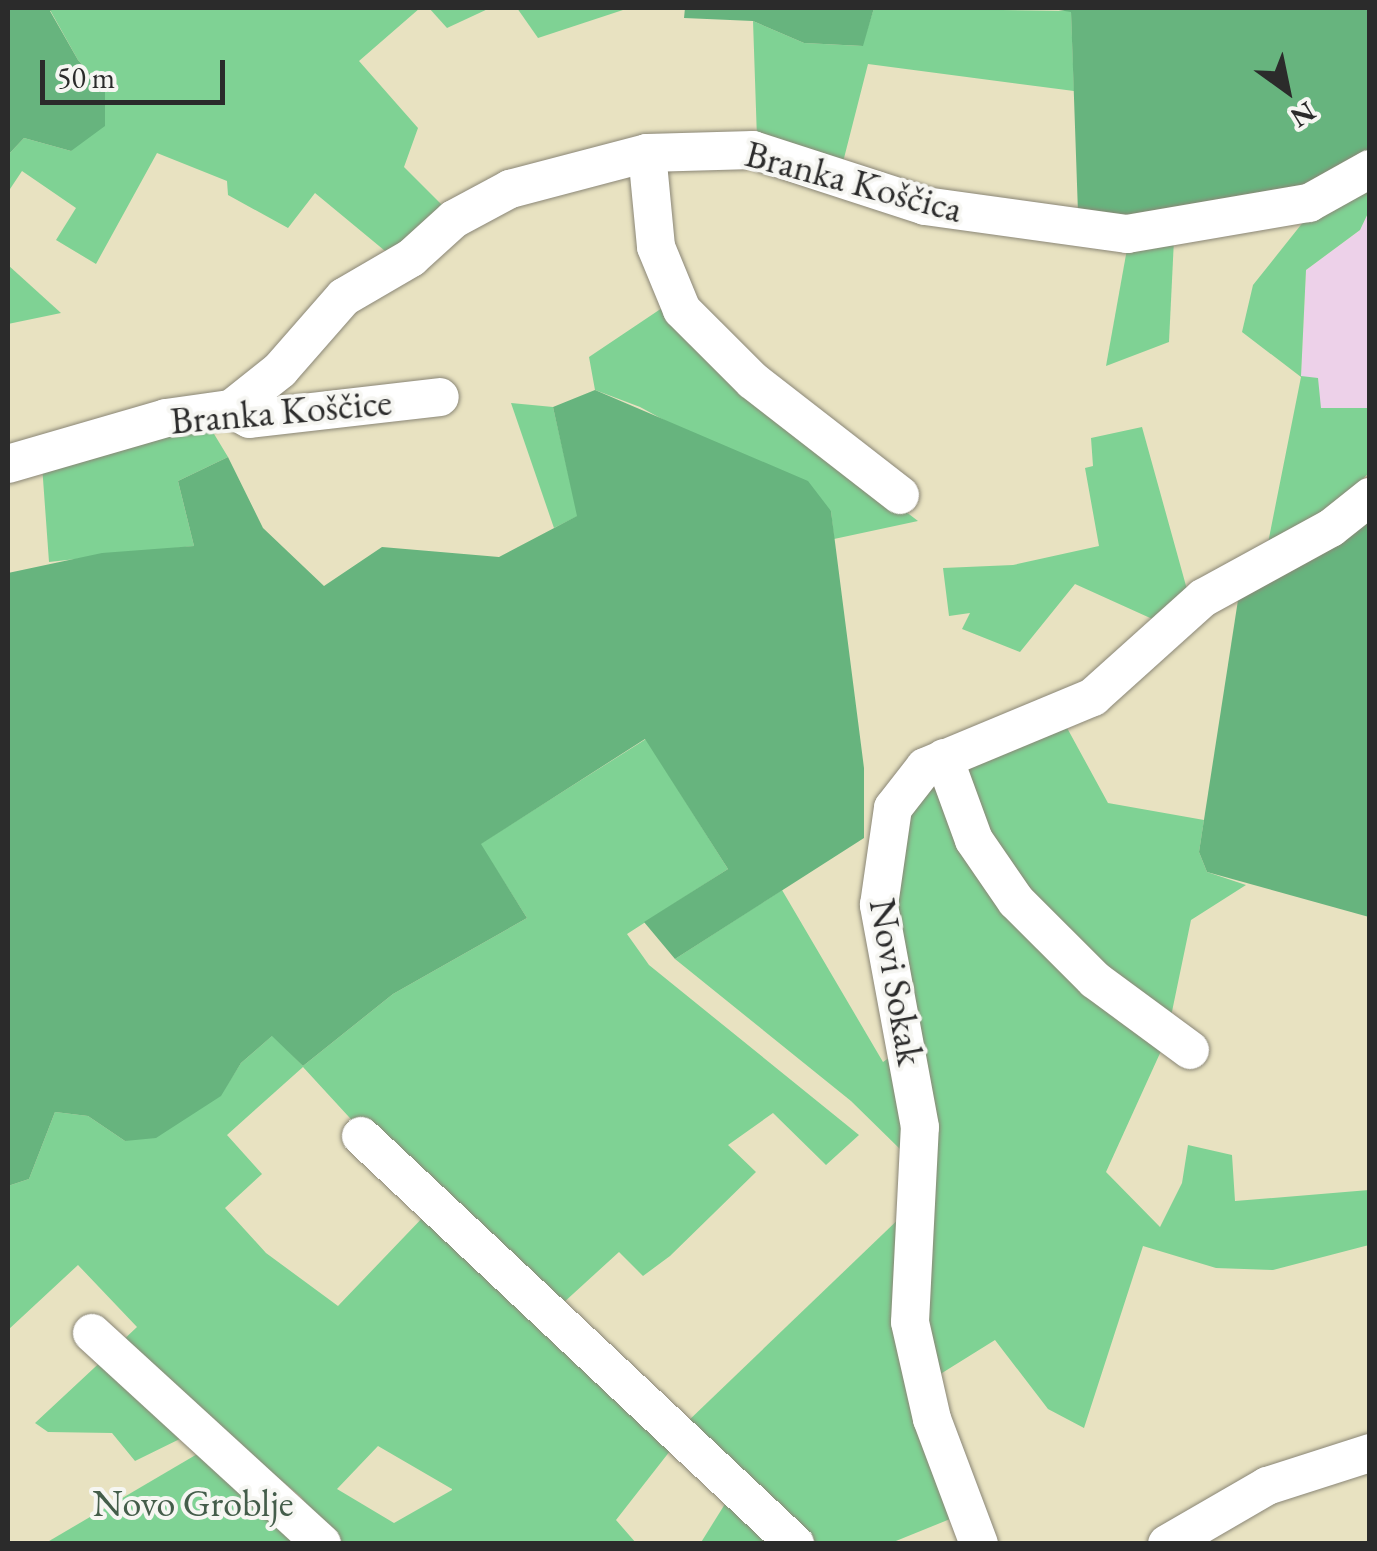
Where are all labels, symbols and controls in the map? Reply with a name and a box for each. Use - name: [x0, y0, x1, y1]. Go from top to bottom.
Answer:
- scale bar: [45, 40, 230, 102]
- north arrow: [1237, 40, 1337, 140]
- text: 50 m: [57, 58, 115, 97]
- text: N: [1284, 94, 1323, 136]
- street label: Branka Koščica: [741, 130, 967, 232]
- street label: Branka Koščice: [168, 379, 394, 443]
- street label: Novi Sokak: [860, 895, 934, 1069]
- park label: Novo Groblje: [92, 1480, 294, 1526]

